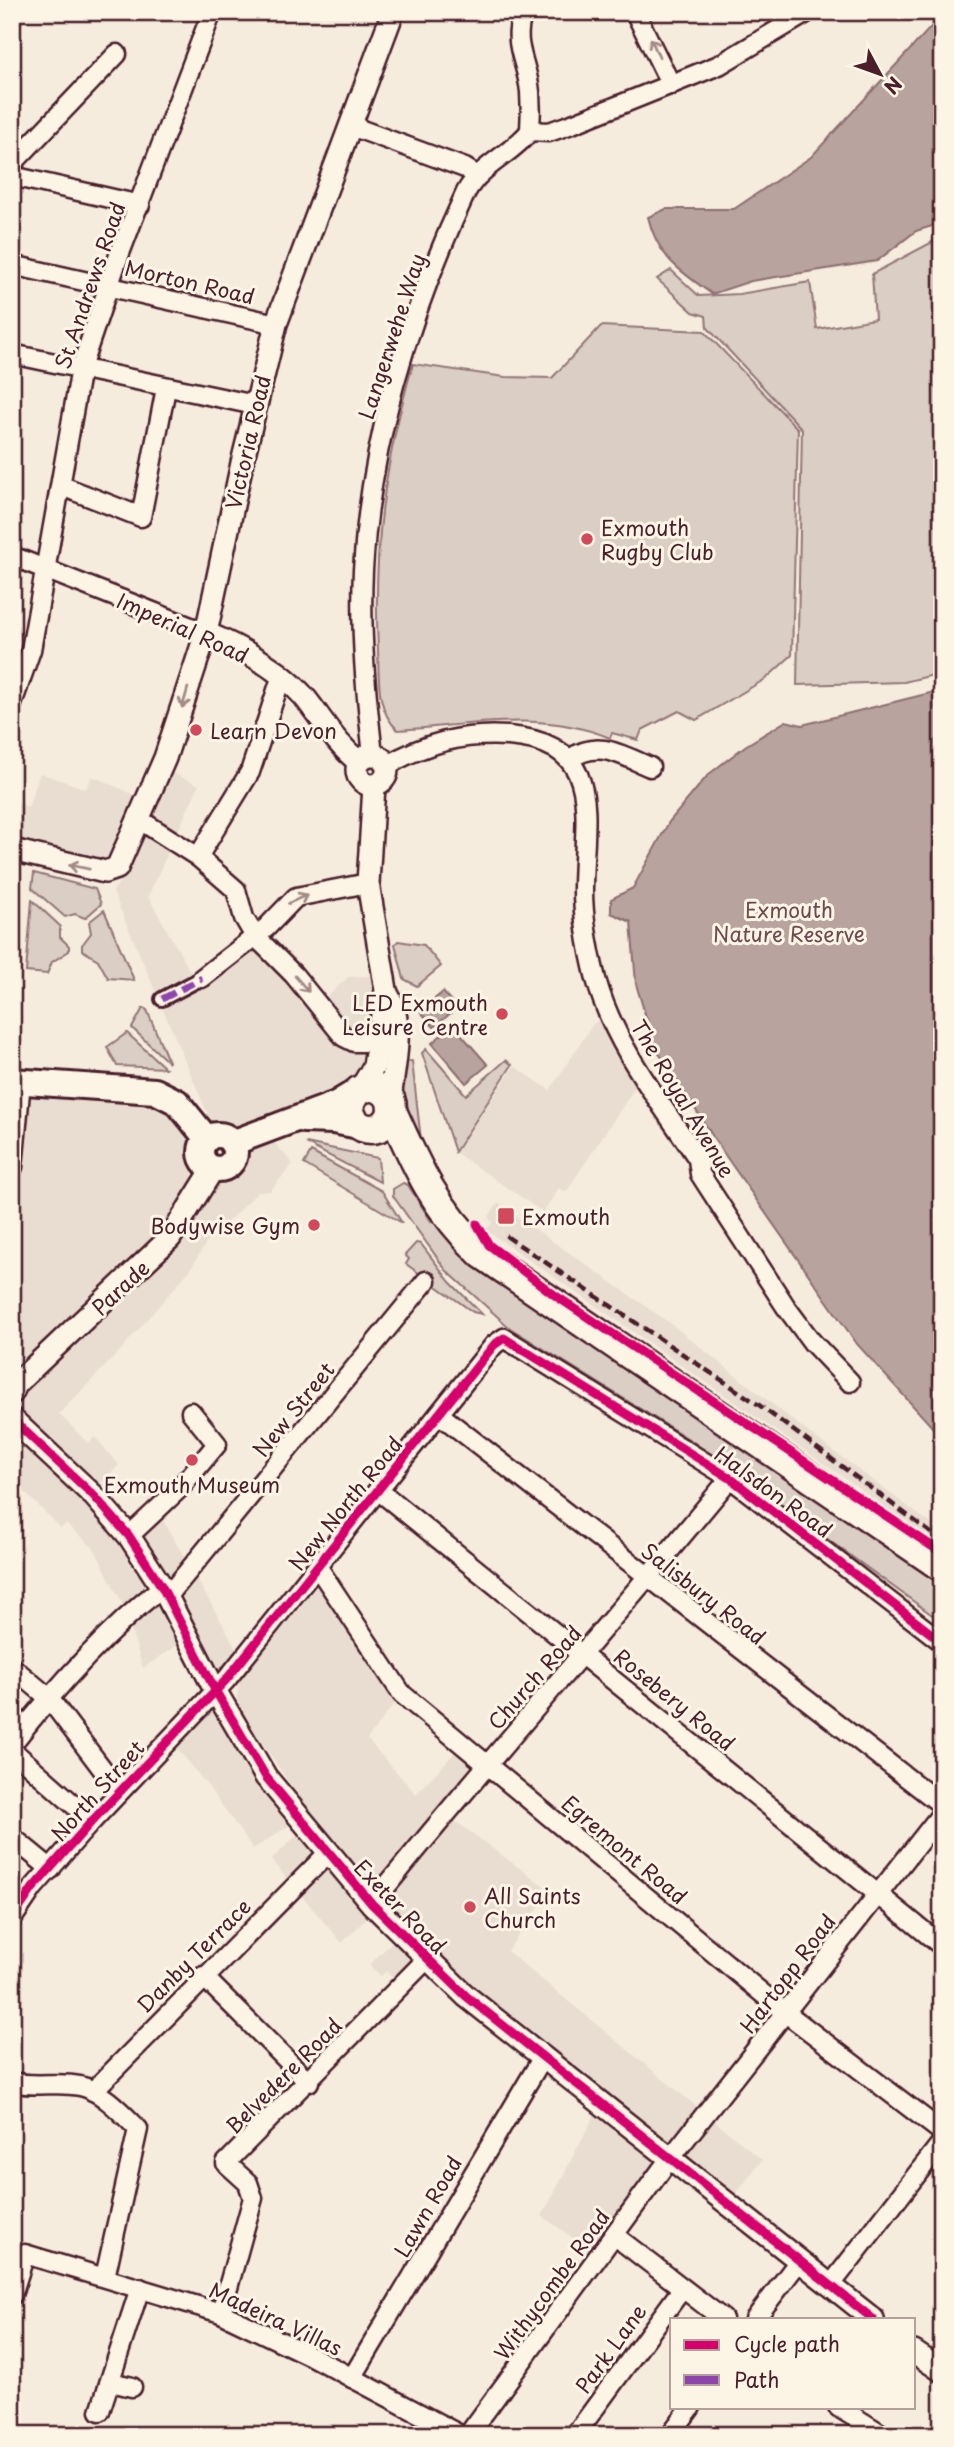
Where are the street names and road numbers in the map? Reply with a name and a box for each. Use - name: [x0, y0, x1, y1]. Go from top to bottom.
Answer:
- street label: St Andrews Road: [45, 197, 133, 373]
- street label: Langerwehe Way: [349, 249, 433, 423]
- street label: Morton Road: [122, 251, 258, 311]
- street label: Victoria Road: [216, 372, 278, 512]
- street label: Imperial Road: [112, 584, 254, 670]
- street label: The Royal Avenue: [624, 1013, 744, 1183]
- street label: Parade: [84, 1252, 156, 1322]
- street label: New Street: [245, 1354, 341, 1464]
- street label: New North Road: [280, 1429, 410, 1577]
- street label: Halsdon Road: [708, 1437, 840, 1545]
- street label: Salisbury Road: [635, 1534, 773, 1652]
- street label: Church Road: [479, 1618, 589, 1736]
- street label: Rosebery Road: [607, 1640, 743, 1758]
- street label: North Street: [43, 1732, 151, 1848]
- street label: Egremont Road: [555, 1787, 695, 1911]
- street label: Exeter Road: [347, 1851, 455, 1961]
- street label: Danby Terrace: [129, 1891, 257, 2019]
- street label: Hartopp Road: [731, 1907, 843, 2039]
- street label: Belvedere Road: [218, 2010, 348, 2140]
- street label: Lawn Road: [385, 2149, 469, 2263]
- street label: Withycombe Road: [485, 2202, 617, 2366]
- street label: Madeira Villas: [204, 2273, 348, 2363]
- street label: Park Lane: [567, 2297, 653, 2399]

